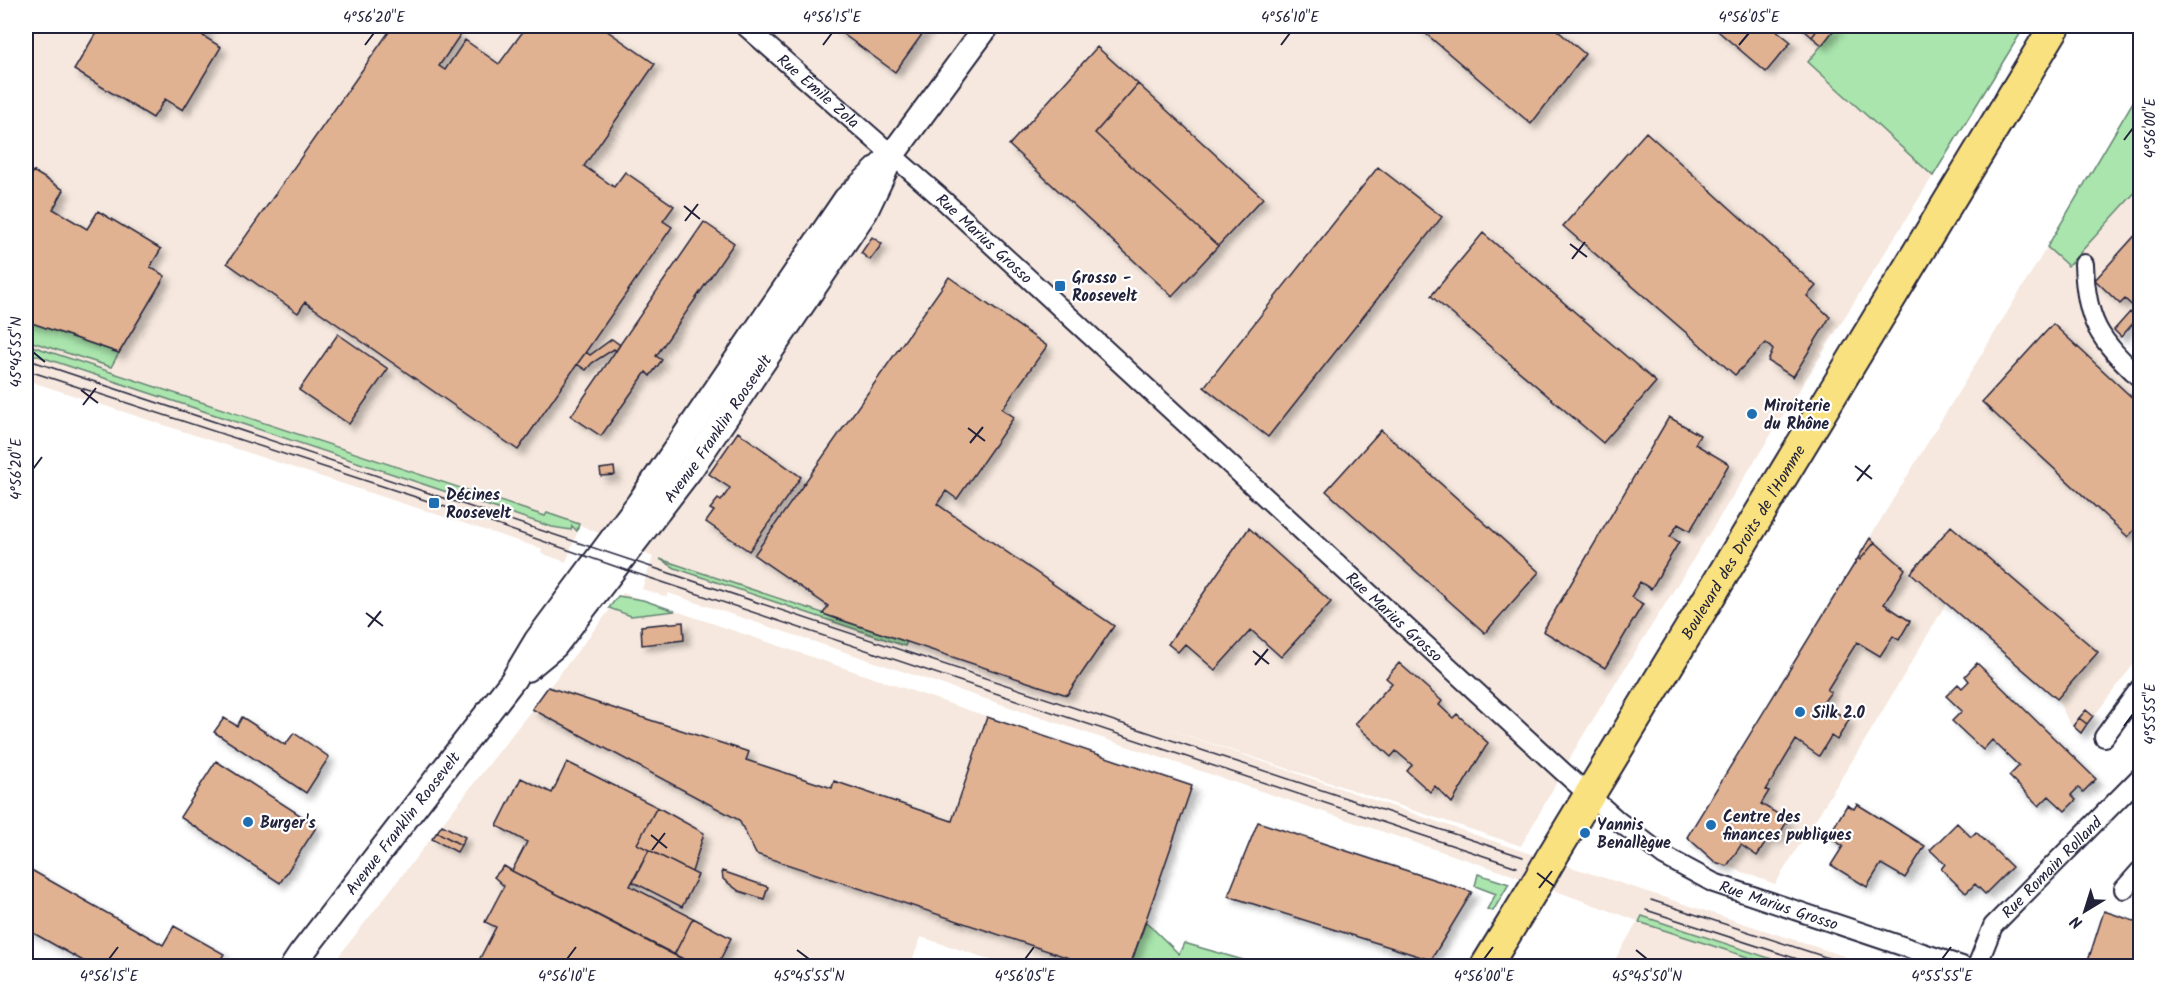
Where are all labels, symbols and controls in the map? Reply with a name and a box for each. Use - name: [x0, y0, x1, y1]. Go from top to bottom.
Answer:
- text: 4°56'20"E: [343, 6, 406, 30]
- text: 4°56'15"E: [803, 6, 862, 30]
- text: 4°56'10"E: [1261, 6, 1320, 30]
- text: 4°56'05"E: [1718, 6, 1781, 30]
- street label: Rue Émile Zola: [771, 48, 865, 135]
- text: 4°56'00"E: [2139, 96, 2163, 158]
- street label: Rue Marius Grosso: [929, 188, 1038, 290]
- place label: Grosso - Roosevelt: [1072, 266, 1138, 309]
- marker: Grosso - Roosevelt: [1053, 279, 1067, 293]
- text: 45°45'55"N: [5, 316, 29, 388]
- street label: Avenue Franklin Roosevelt: [658, 349, 779, 508]
- place label: Miroiterie du Rhône: [1764, 394, 1830, 437]
- marker: Miroiterie du Rhône: [1745, 407, 1759, 421]
- text: 4°56'20"E: [5, 437, 29, 500]
- street label: Boulevard des Droits de l'Homme: [1675, 441, 1813, 645]
- place label: Décines Roosevelt: [446, 483, 512, 526]
- marker: Décines Roosevelt: [427, 496, 441, 510]
- street label: Rue Marius Grosso: [1340, 566, 1448, 669]
- text: 4°55'55"E: [2139, 682, 2163, 745]
- place label: Silk 2.0: [1812, 701, 1865, 726]
- marker: Silk 2.0: [1793, 705, 1807, 719]
- street label: Avenue Franklin Roosevelt: [340, 746, 468, 901]
- place label: Centre des finances publiques: [1722, 805, 1852, 848]
- place label: Burger's: [260, 811, 316, 836]
- street label: Rue Romain Rolland: [1996, 811, 2109, 925]
- place label: Yannis Benallègue: [1597, 813, 1671, 856]
- marker: Burger's: [241, 815, 255, 829]
- marker: Centre des finances publiques: [1704, 818, 1718, 832]
- marker: Yannis Benallègue: [1578, 826, 1592, 840]
- street label: Rue Marius Grosso: [1716, 875, 1841, 938]
- north arrow: [2055, 881, 2115, 941]
- text: N: [2065, 909, 2088, 935]
- text: 4°56'15"E: [80, 965, 139, 989]
- text: 4°56'10"E: [538, 965, 597, 989]
- text: 45°45'55"N: [773, 965, 845, 989]
- text: 4°56'05"E: [994, 965, 1057, 989]
- text: 4°56'00"E: [1454, 965, 1516, 989]
- text: 45°45'50"N: [1612, 965, 1682, 989]
- text: 4°55'55"E: [1911, 965, 1974, 989]

